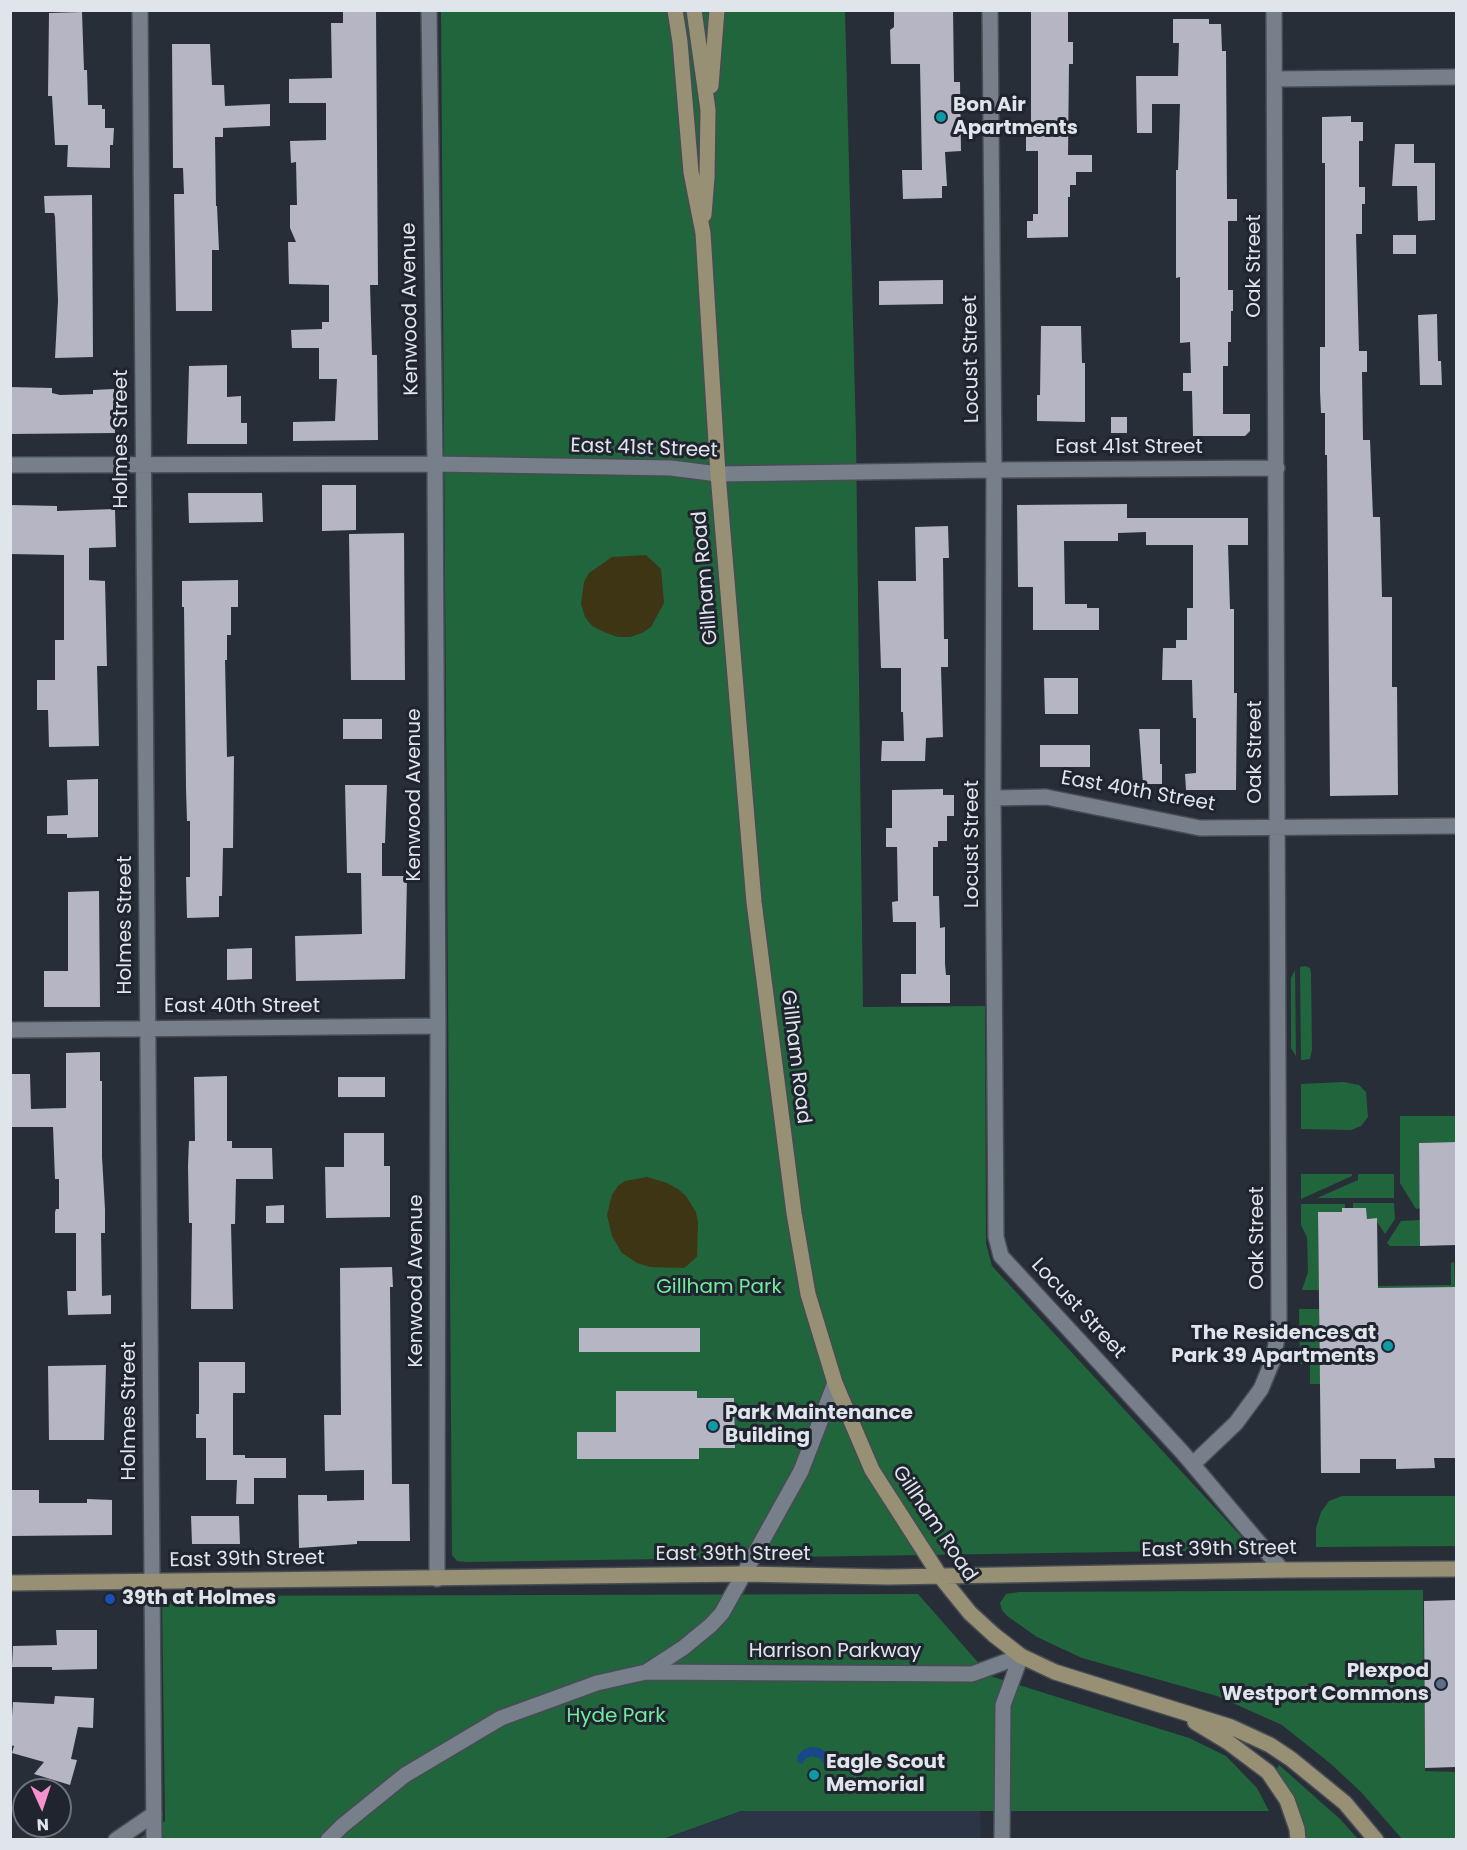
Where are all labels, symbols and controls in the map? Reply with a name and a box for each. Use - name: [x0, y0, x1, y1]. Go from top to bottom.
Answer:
- place label: Bon Air Apartments: [953, 94, 1078, 141]
- marker: Bon Air Apartments: [934, 110, 948, 124]
- street label: Oak Street: [1243, 214, 1267, 318]
- street label: Kenwood Avenue: [397, 222, 425, 396]
- street label: Locust Street: [959, 295, 985, 423]
- street label: Holmes Street: [110, 370, 134, 508]
- street label: East 41st Street: [570, 434, 718, 464]
- street label: East 41st Street: [1055, 436, 1203, 460]
- street label: Gillham Road: [688, 510, 724, 646]
- street label: Oak Street: [1244, 700, 1268, 804]
- street label: Kenwood Avenue: [403, 708, 427, 882]
- street label: East 40th Street: [1059, 767, 1217, 817]
- street label: Locust Street: [961, 780, 985, 908]
- street label: Holmes Street: [114, 856, 138, 994]
- street label: Gillham Road: [775, 989, 815, 1125]
- street label: East 40th Street: [164, 995, 320, 1019]
- street label: Oak Street: [1246, 1186, 1270, 1290]
- street label: Kenwood Avenue: [405, 1194, 429, 1368]
- street label: Locust Street: [1026, 1254, 1130, 1364]
- park label: Gillham Park: [656, 1276, 782, 1300]
- place label: The Residences at Park 39 Apartments: [1171, 1322, 1376, 1369]
- marker: The Residences at Park 39 Apartments: [1381, 1339, 1395, 1353]
- street label: Holmes Street: [118, 1342, 142, 1480]
- place label: Park Maintenance Building: [725, 1402, 913, 1449]
- marker: Park Maintenance Building: [706, 1419, 720, 1433]
- street label: Gillham Road: [886, 1462, 982, 1586]
- street label: East 39th Street: [1141, 1537, 1297, 1563]
- street label: East 39th Street: [655, 1543, 811, 1567]
- street label: East 39th Street: [169, 1547, 325, 1573]
- place label: 39th at Holmes: [122, 1587, 276, 1611]
- marker: 39th at Holmes: [103, 1592, 117, 1606]
- street label: Harrison Parkway: [749, 1640, 921, 1664]
- place label: Plexpod Westport Commons: [1221, 1660, 1429, 1707]
- marker: Plexpod Westport Commons: [1434, 1677, 1448, 1691]
- park label: Hyde Park: [566, 1705, 666, 1729]
- place label: Eagle Scout Memorial: [826, 1751, 945, 1798]
- marker: Eagle Scout Memorial: [807, 1768, 821, 1782]
- north arrow: [12, 1778, 72, 1838]
- text: N: [36, 1813, 49, 1836]

